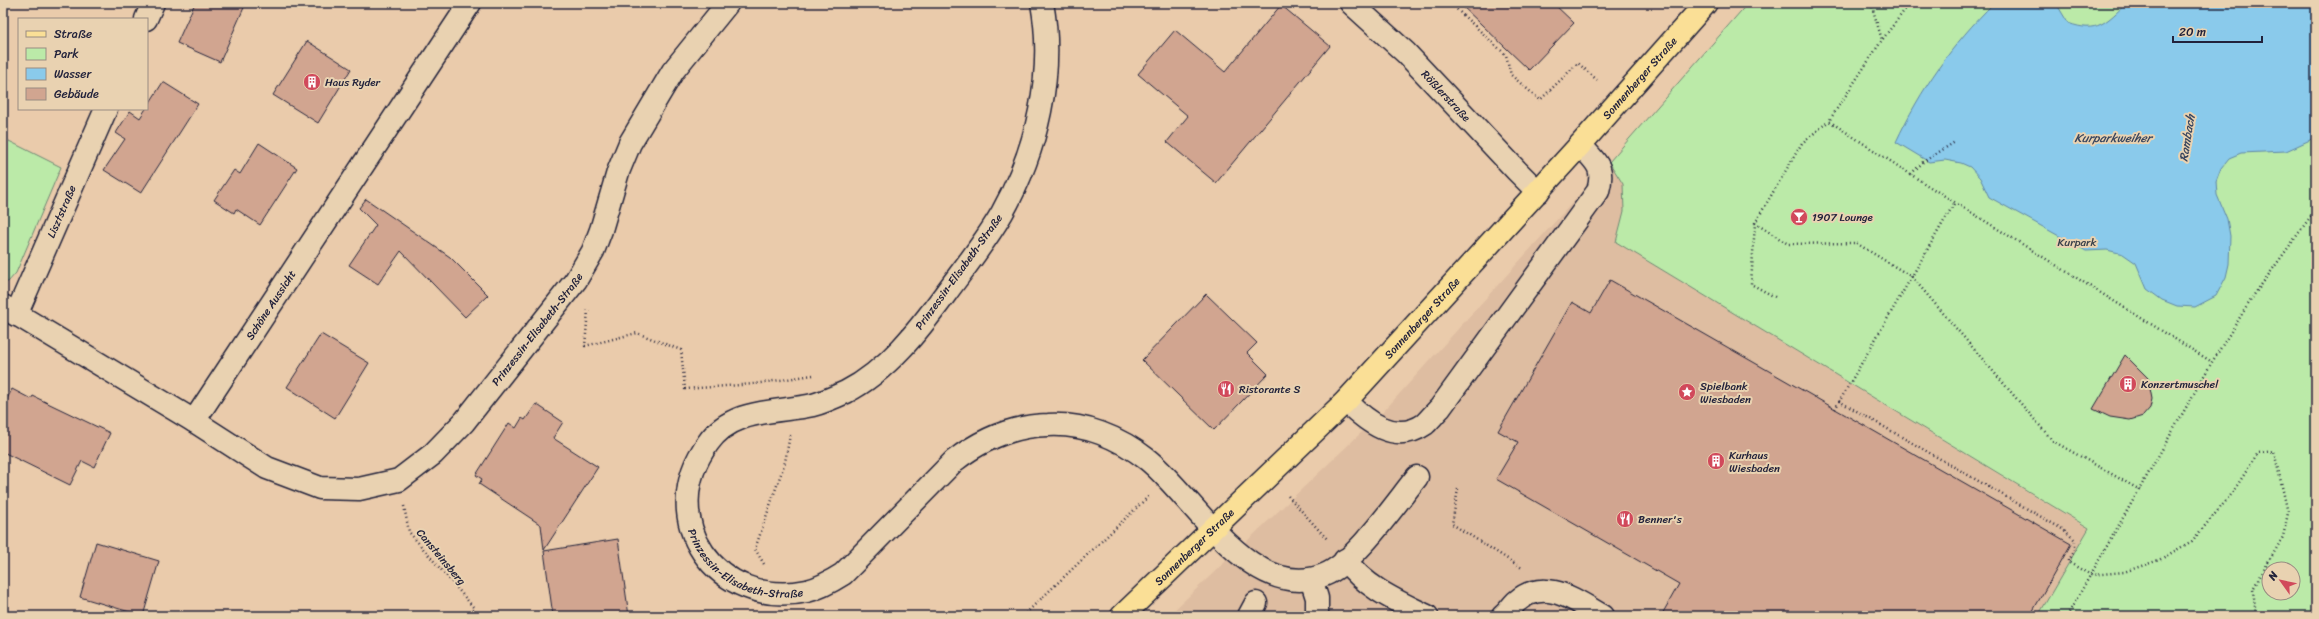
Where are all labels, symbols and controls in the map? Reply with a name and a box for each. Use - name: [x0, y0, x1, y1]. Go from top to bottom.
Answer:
- legend: [18, 18, 148, 110]
- scale bar: [2173, 18, 2262, 44]
- text: 20 m: [2179, 21, 2206, 43]
- text: Straße: [54, 23, 92, 45]
- street label: Sonnenberger Straße: [1598, 32, 1682, 124]
- text: Park: [54, 43, 79, 65]
- text: Wasser: [54, 63, 92, 85]
- street label: Rößlerstraße: [1417, 65, 1476, 127]
- building icon: Haus Ryder: [302, 72, 322, 92]
- place label: Haus Ryder: [325, 73, 382, 92]
- text: Gebäude: [54, 83, 99, 105]
- water label: Rambach: [2172, 111, 2202, 163]
- water label: Kurparkweiher: [2074, 127, 2154, 149]
- street label: Lisztstraße: [41, 182, 81, 241]
- bar icon: 1907 Lounge: [1789, 207, 1809, 227]
- place label: 1907 Lounge: [1812, 208, 1874, 227]
- street label: Prinzessin-Elisabeth-Straße: [910, 210, 1008, 334]
- park label: Kurpark: [2058, 233, 2097, 252]
- street label: Schöne Aussicht: [240, 266, 301, 344]
- street label: Prinzessin-Elisabeth-Straße: [486, 269, 588, 390]
- street label: Sonnenberger Straße: [1379, 272, 1465, 363]
- building icon: Konzertmuschel: [2118, 374, 2138, 394]
- place label: Konzertmuschel: [2141, 375, 2219, 394]
- place label: Spielbank Wiesbaden: [1700, 377, 1751, 409]
- restaurant icon: Ristorante S: [1216, 379, 1236, 399]
- place label: Ristorante S: [1239, 380, 1300, 399]
- place icon: Spielbank Wiesbaden: [1677, 382, 1697, 402]
- place label: Kurhaus Wiesbaden: [1729, 446, 1780, 478]
- building icon: Kurhaus Wiesbaden: [1706, 451, 1726, 471]
- street label: Sonnenberger Straße: [1150, 503, 1239, 590]
- restaurant icon: Benner's: [1615, 509, 1635, 529]
- place label: Benner's: [1638, 510, 1683, 529]
- street label: Cansteinsberg: [412, 524, 471, 590]
- street label: Prinzessin-Elisabeth-Straße: [683, 526, 805, 603]
- north arrow: [2261, 561, 2301, 601]
- text: N: [2262, 567, 2283, 585]

